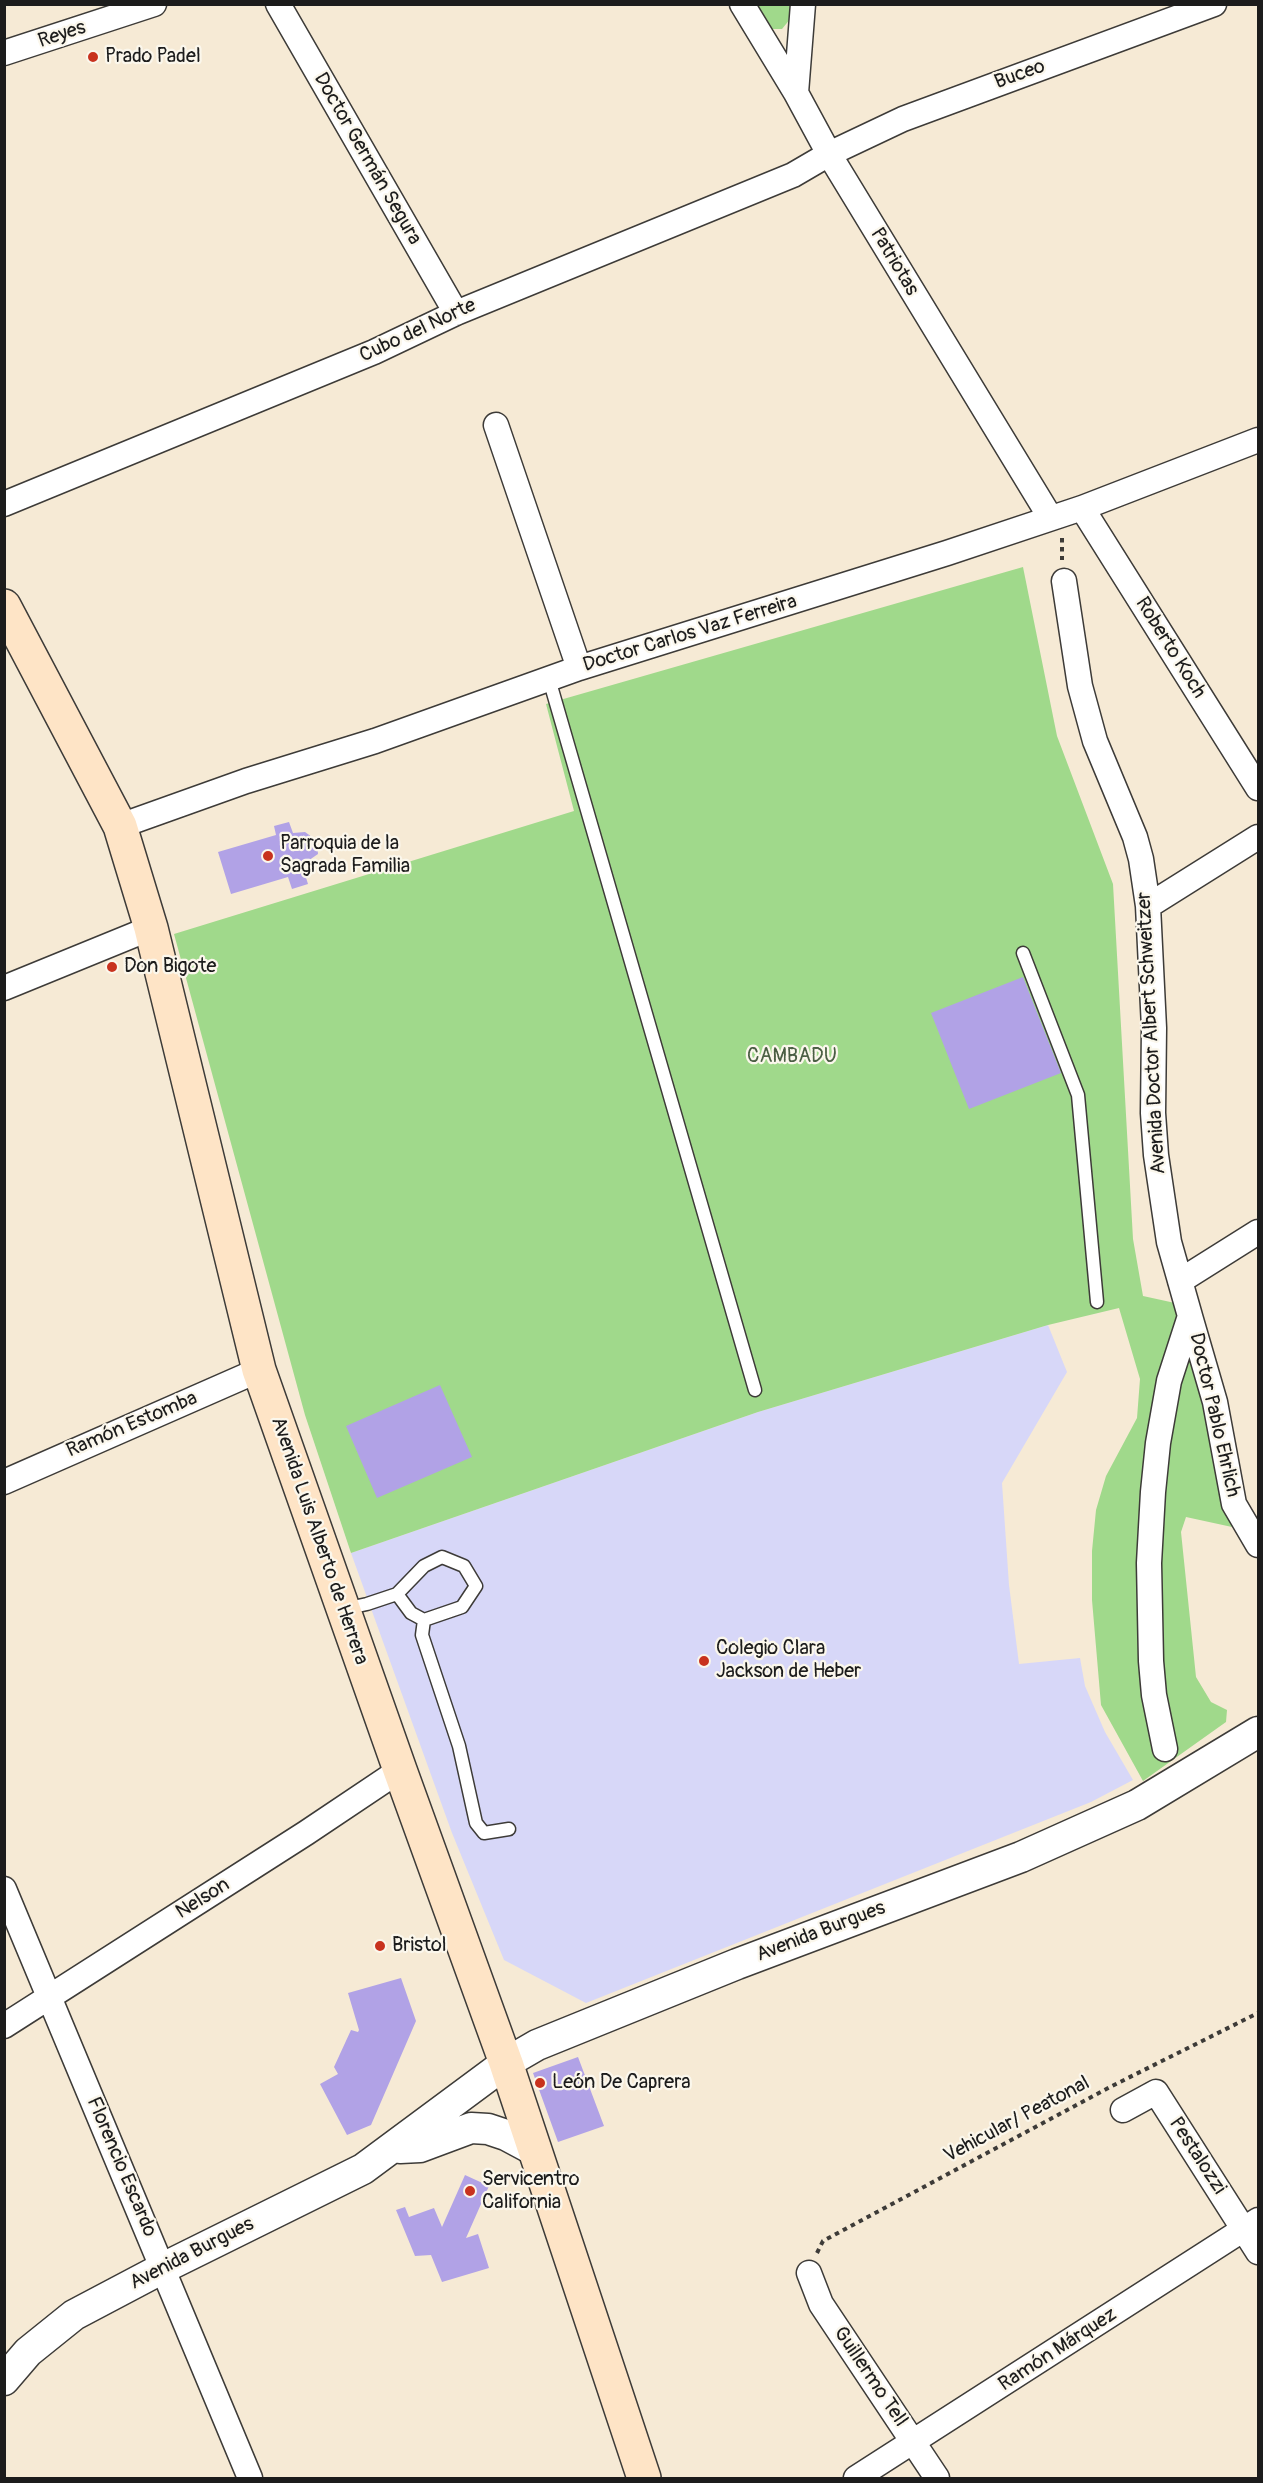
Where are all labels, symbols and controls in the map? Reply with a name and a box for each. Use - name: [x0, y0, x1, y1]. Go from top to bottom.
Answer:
- street label: Reyes: [35, 16, 89, 54]
- place label: Prado Padel: [105, 45, 201, 69]
- marker: Prado Padel: [86, 50, 100, 64]
- street label: Buceo: [991, 55, 1049, 95]
- street label: Doctor Germán Segura: [308, 69, 426, 249]
- street label: Patriotas: [864, 224, 924, 300]
- street label: Cubo del Norte: [356, 294, 480, 368]
- street label: Doctor Carlos Vaz Ferreira: [580, 590, 800, 678]
- street label: Roberto Koch: [1129, 593, 1211, 703]
- place label: Parroquia de la Sagrada Familia: [280, 832, 410, 879]
- marker: Parroquia de la Sagrada Familia: [261, 849, 275, 863]
- street label: Avenida Doctor Albert Schweitzer: [1133, 891, 1171, 1175]
- place label: Don Bigote: [124, 955, 216, 979]
- marker: Don Bigote: [105, 960, 119, 974]
- park label: CAMBADU: [747, 1045, 837, 1069]
- street label: Doctor Pablo Ehrlich: [1183, 1331, 1245, 1499]
- street label: Ramón Estomba: [63, 1387, 201, 1463]
- street label: Avenida Luis Alberto de Herrera: [265, 1414, 373, 1668]
- place label: Colegio Clara Jackson de Heber: [716, 1637, 861, 1684]
- marker: Colegio Clara Jackson de Heber: [697, 1654, 711, 1668]
- street label: Nelson: [172, 1873, 234, 1925]
- street label: Avenida Burgues: [753, 1896, 889, 1968]
- place label: Bristol: [392, 1934, 447, 1958]
- marker: Bristol: [373, 1939, 387, 1953]
- place label: León De Caprera: [552, 2071, 691, 2095]
- street label: Vehicular/ Peatonal: [940, 2071, 1094, 2169]
- marker: León De Caprera: [533, 2076, 547, 2090]
- street label: Florencio Escardo: [81, 2093, 161, 2241]
- street label: Pestalozzi: [1163, 2113, 1231, 2199]
- place label: Servicentro California: [482, 2168, 579, 2215]
- marker: Servicentro California: [463, 2184, 477, 2198]
- street label: Avenida Burgues: [126, 2212, 258, 2296]
- street label: Ramón Márquez: [995, 2303, 1121, 2397]
- street label: Guillermo Tell: [828, 2322, 912, 2432]

